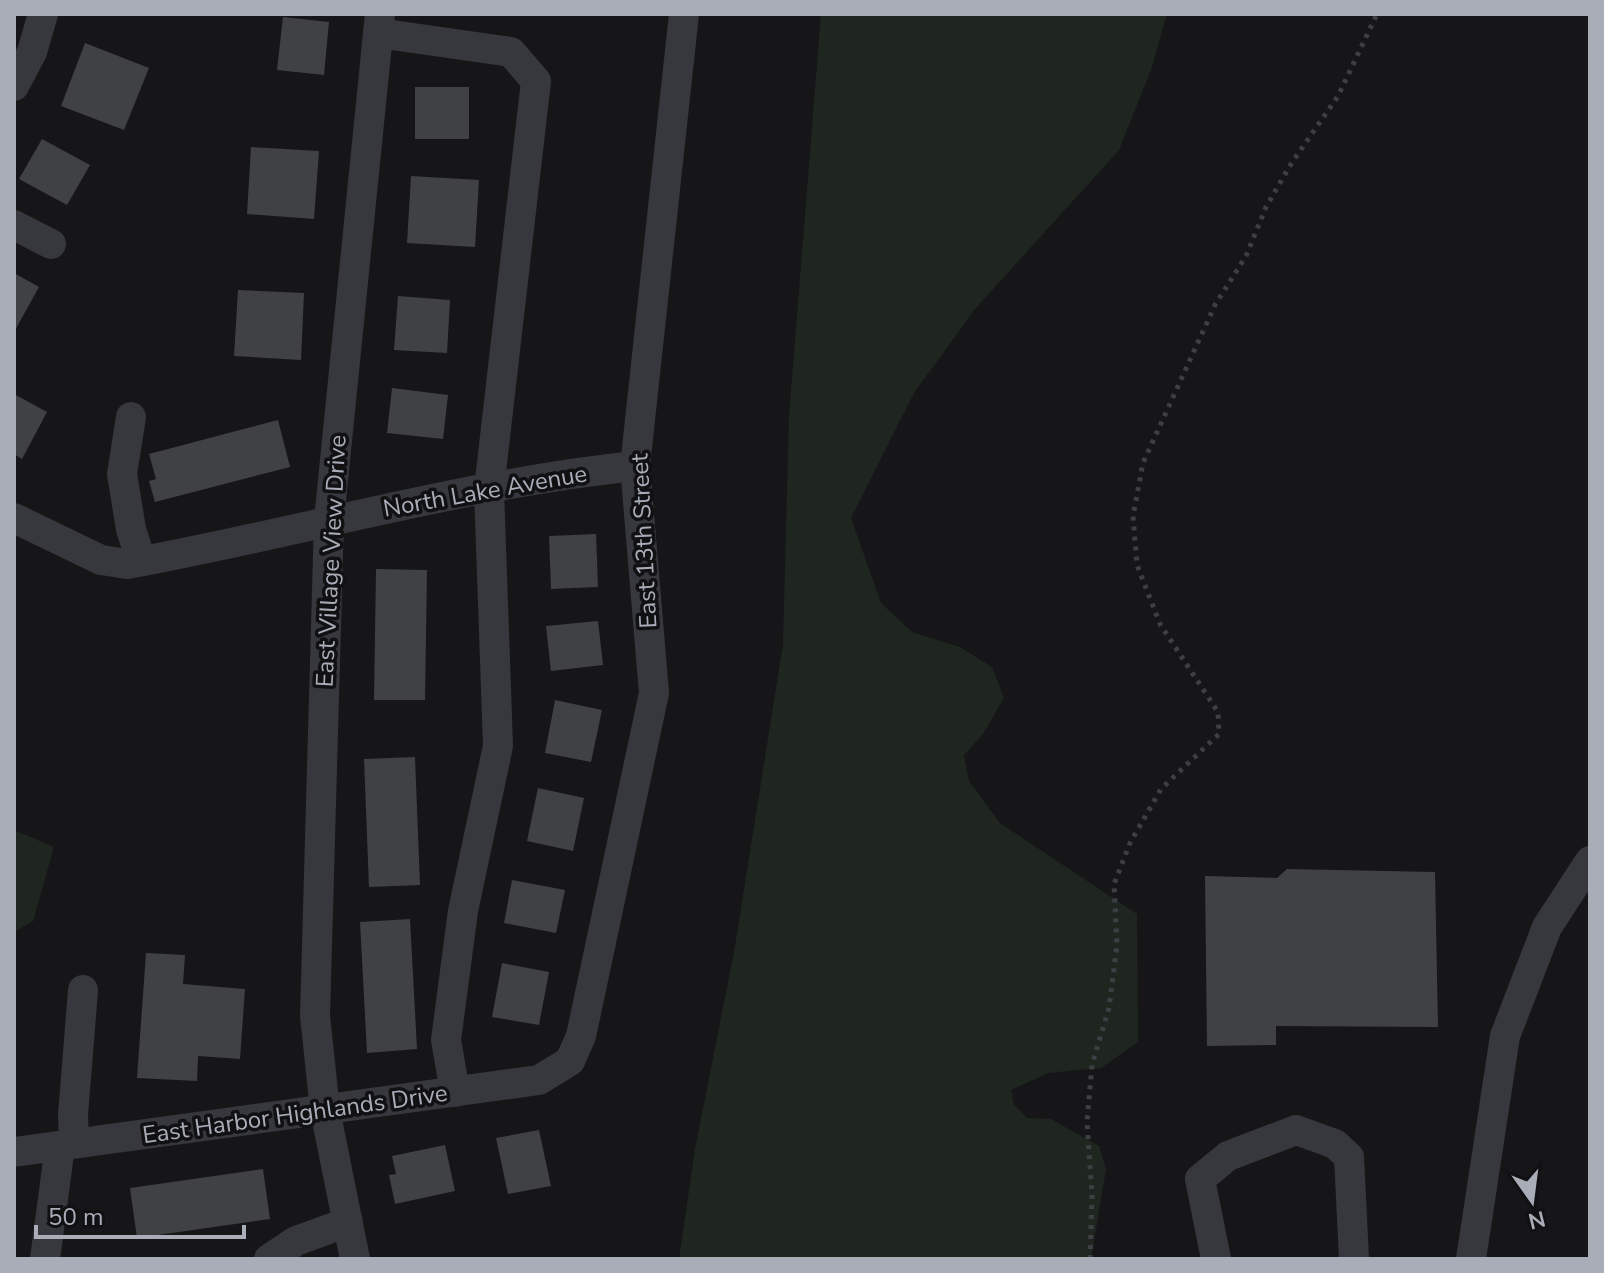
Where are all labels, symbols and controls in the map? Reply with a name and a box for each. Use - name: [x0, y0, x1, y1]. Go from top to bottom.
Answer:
- street label: East Village View Drive: [308, 434, 354, 688]
- street label: East 13th Street: [623, 452, 665, 629]
- street label: North Lake Avenue: [380, 457, 590, 525]
- street label: East Harbor Highlands Drive: [140, 1077, 450, 1151]
- north arrow: [1492, 1161, 1572, 1241]
- scale bar: [36, 1189, 244, 1239]
- text: 50 m: [48, 1201, 104, 1233]
- text: N: [1525, 1203, 1548, 1236]

